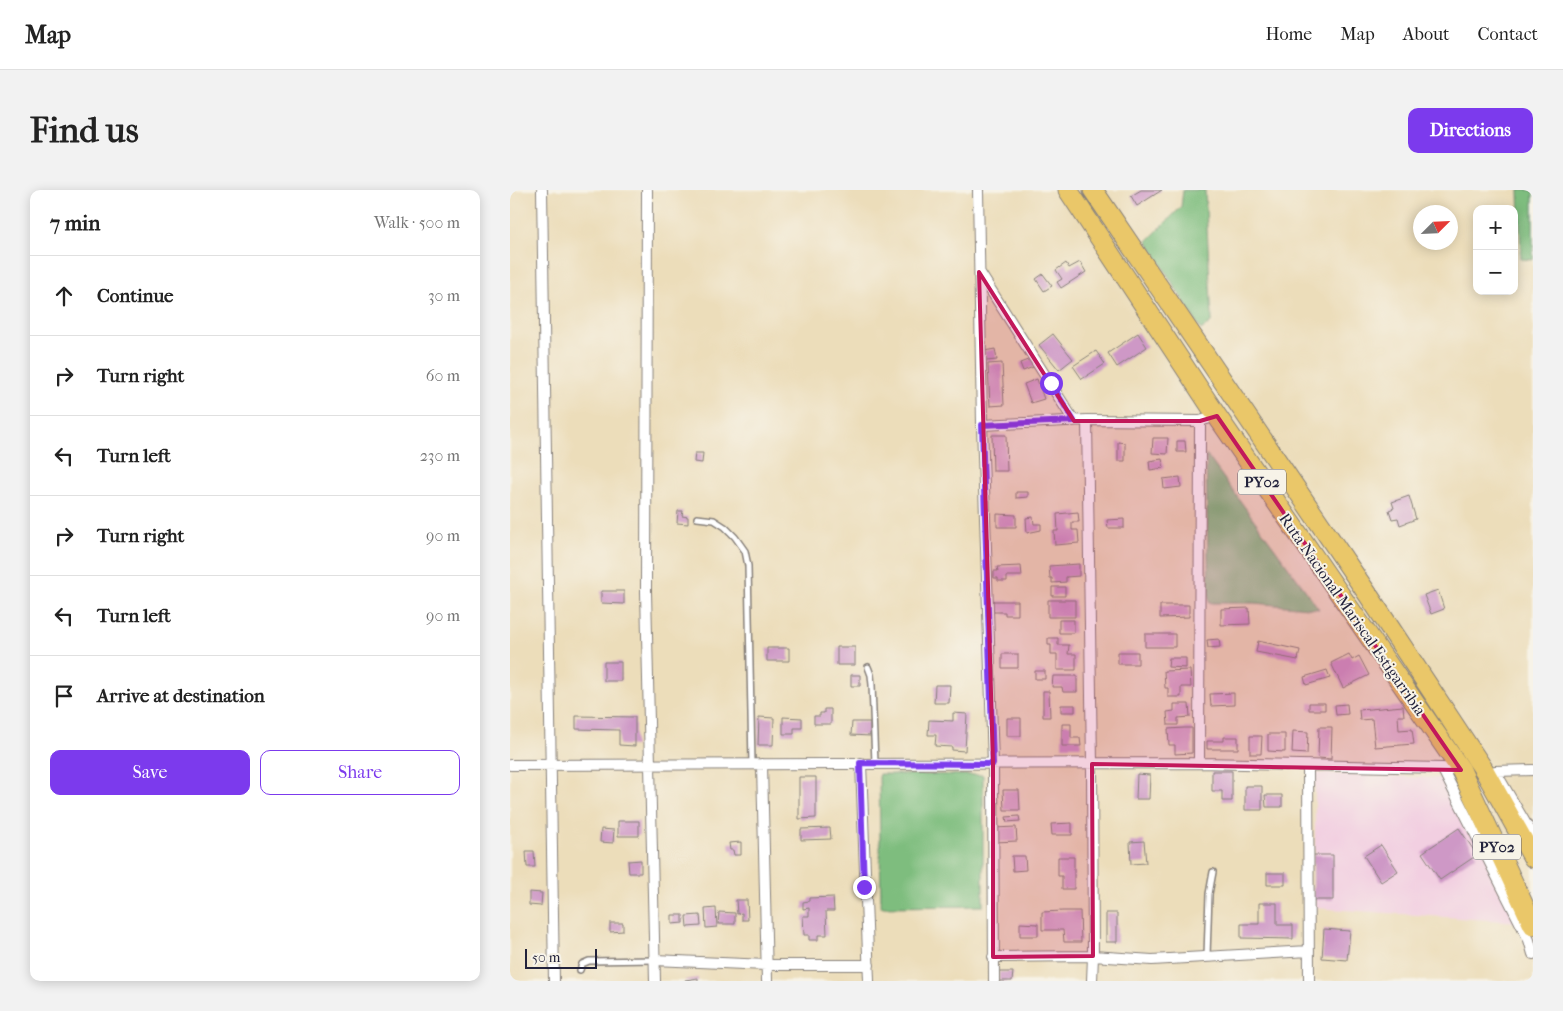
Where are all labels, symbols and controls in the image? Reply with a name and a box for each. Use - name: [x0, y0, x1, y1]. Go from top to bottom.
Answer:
- text: Map: [25, 21, 71, 49]
- text: Home: [1265, 24, 1312, 45]
- text: Map: [1340, 24, 1375, 45]
- text: About: [1403, 24, 1449, 45]
- text: Contact: [1477, 24, 1538, 45]
- button: Directions: [1408, 108, 1533, 153]
- text: Find us: [30, 110, 139, 151]
- north arrow: [1413, 205, 1458, 250]
- map controls: [1473, 205, 1518, 295]
- button: +: [1473, 205, 1518, 250]
- text: 7 min: [50, 211, 101, 235]
- text: Walk · 500 m: [374, 213, 460, 232]
- button: −: [1473, 250, 1518, 295]
- icon: ahead: [50, 282, 78, 310]
- text: Continue: [97, 285, 173, 307]
- text: 30 m: [428, 286, 460, 305]
- icon: right: [50, 362, 78, 390]
- text: Turn right: [97, 365, 184, 387]
- text: 60 m: [426, 366, 460, 385]
- route start: [1040, 372, 1063, 395]
- icon: left: [50, 442, 78, 470]
- text: Turn left: [97, 445, 171, 467]
- text: 230 m: [420, 446, 460, 465]
- road number: PY02: [1238, 470, 1286, 494]
- street label: Ruta Nacional Mariscal Estigarribia: [1275, 509, 1430, 720]
- icon: right: [50, 522, 78, 550]
- text: Turn right: [97, 525, 184, 547]
- text: 90 m: [426, 526, 460, 545]
- icon: left: [50, 602, 78, 630]
- text: Turn left: [97, 605, 171, 627]
- text: 90 m: [426, 606, 460, 625]
- icon: arrive: [50, 682, 78, 710]
- text: Arrive at destination: [97, 685, 265, 707]
- button: Save: [50, 750, 250, 795]
- button: Share: [260, 750, 460, 795]
- road number: PY02: [1473, 834, 1521, 860]
- route end: [853, 876, 876, 899]
- scale bar: [525, 946, 598, 969]
- text: 50 m: [532, 949, 560, 966]

